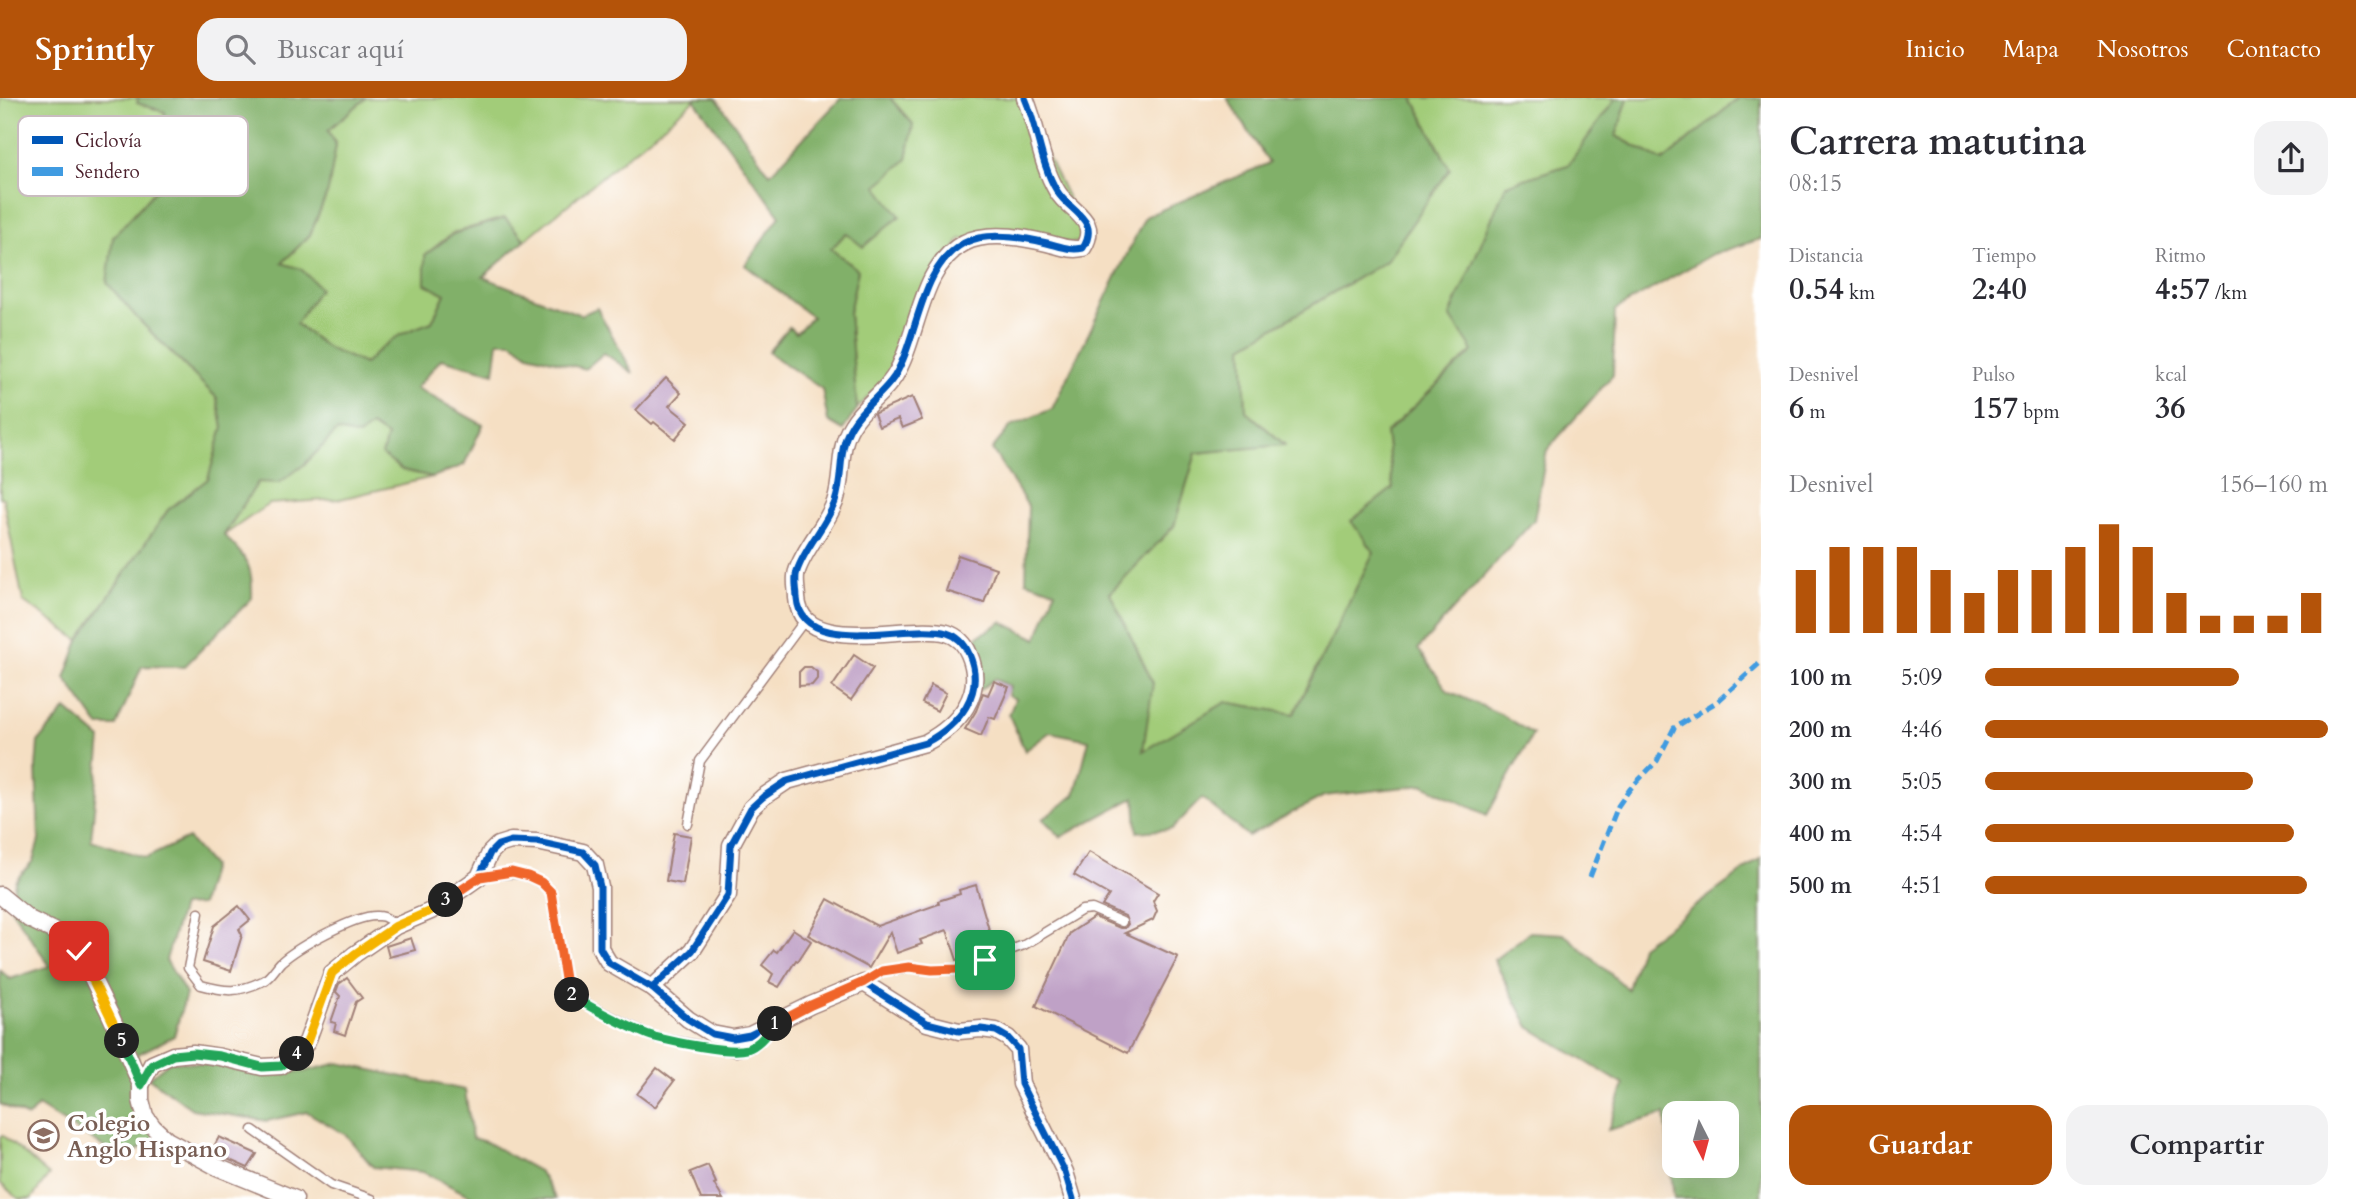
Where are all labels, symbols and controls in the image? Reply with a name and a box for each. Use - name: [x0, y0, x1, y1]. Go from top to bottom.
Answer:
- search box: [197, 18, 687, 81]
- text: Sprintly: [35, 27, 155, 72]
- icon: search: [221, 30, 259, 68]
- text: Buscar aquí: [277, 32, 404, 67]
- text: Inicio: [1905, 33, 1965, 66]
- text: Mapa: [2003, 33, 2059, 66]
- text: Nosotros: [2097, 33, 2189, 66]
- text: Contacto: [2227, 33, 2321, 66]
- legend: [18, 116, 248, 196]
- text: Carrera matutina: [1789, 116, 2087, 168]
- button: share: [2254, 121, 2328, 195]
- text: Ciclovía: [75, 128, 142, 154]
- text: Sendero: [75, 159, 140, 185]
- text: 08:15: [1789, 168, 1842, 199]
- text: Distancia: [1789, 243, 1863, 269]
- text: Tiempo: [1972, 243, 2036, 269]
- text: Ritmo: [2155, 243, 2206, 269]
- text: 0.54: [1789, 269, 1844, 310]
- text: 2:40: [1972, 269, 2027, 310]
- text: 4:57: [2155, 269, 2210, 310]
- text: km: [1844, 280, 1875, 306]
- text: /km: [2210, 280, 2247, 306]
- text: Desnivel: [1789, 362, 1859, 388]
- text: Pulso: [1972, 362, 2015, 388]
- text: kcal: [2155, 362, 2187, 388]
- text: 6: [1789, 388, 1804, 429]
- text: 157: [1972, 388, 2018, 429]
- text: 36: [2155, 388, 2186, 429]
- text: m: [1804, 399, 1826, 425]
- text: bpm: [2018, 399, 2060, 425]
- text: Desnivel: [1789, 469, 1873, 500]
- text: 156–160 m: [2219, 469, 2328, 500]
- text: 100 m: [1789, 662, 1852, 693]
- text: 5:09: [1901, 662, 1942, 693]
- text: 200 m: [1789, 714, 1852, 745]
- text: 4:46: [1901, 714, 1942, 745]
- text: 300 m: [1789, 766, 1852, 797]
- text: 5:05: [1901, 766, 1942, 797]
- text: 400 m: [1789, 818, 1852, 849]
- text: 4:54: [1901, 818, 1942, 849]
- text: 500 m: [1789, 870, 1852, 901]
- text: 4:51: [1901, 870, 1942, 901]
- pin: 3: [428, 882, 464, 918]
- text: 3: [441, 886, 450, 912]
- pin: [49, 921, 109, 981]
- pin: [955, 930, 1015, 990]
- icon: check: [60, 932, 98, 970]
- icon: arrive: [966, 941, 1004, 979]
- pin: 2: [554, 978, 590, 1012]
- text: 2: [567, 981, 576, 1007]
- pin: 1: [758, 1006, 792, 1042]
- text: 1: [770, 1010, 779, 1036]
- pin: 5: [104, 1024, 140, 1058]
- text: 5: [117, 1027, 126, 1053]
- pin: 4: [280, 1037, 314, 1072]
- text: 4: [292, 1040, 301, 1066]
- north arrow: [1662, 1101, 1740, 1178]
- map controls: [1662, 1101, 1739, 1178]
- button: Guardar: [1789, 1105, 2052, 1185]
- button: Compartir: [2066, 1105, 2328, 1185]
- place label: Colegio Anglo Hispano: [67, 1108, 227, 1165]
- school or university icon: Colegio Anglo Hispano: [27, 1119, 61, 1153]

